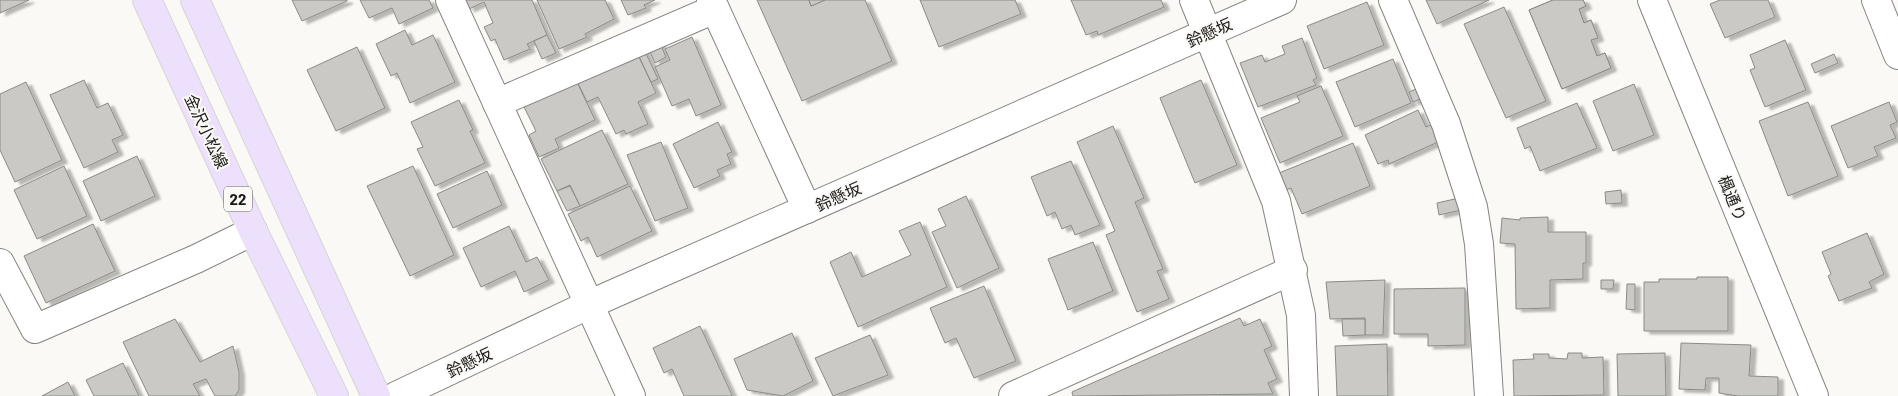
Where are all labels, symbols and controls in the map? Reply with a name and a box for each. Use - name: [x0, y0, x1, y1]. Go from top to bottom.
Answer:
- street label: 鈴懸坂: [1183, 14, 1235, 50]
- street label: 金沢小松線: [181, 91, 233, 171]
- street label: 楓通り: [1715, 172, 1751, 224]
- street label: 鈴懸坂: [812, 178, 864, 214]
- road number: 22: [224, 186, 252, 212]
- street label: 鈴懸坂: [443, 343, 495, 381]

